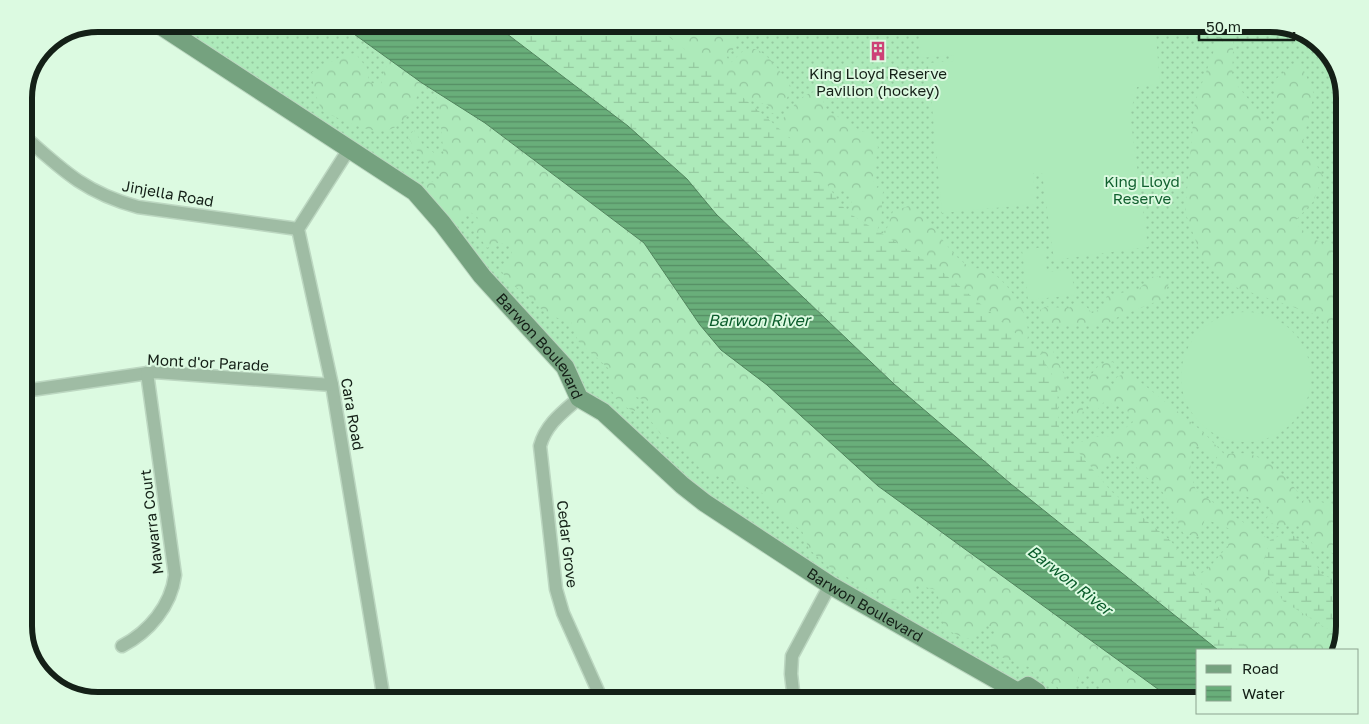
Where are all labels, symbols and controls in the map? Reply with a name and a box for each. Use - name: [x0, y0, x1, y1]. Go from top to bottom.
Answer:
- scale bar: [1199, 10, 1294, 42]
- text: 50 m: [1206, 17, 1241, 35]
- building icon: King Lloyd Reserve Pavilion (hockey): [867, 40, 889, 62]
- place label: King Lloyd Reserve Pavilion (hockey): [809, 64, 947, 99]
- park label: King Lloyd Reserve: [1104, 172, 1180, 207]
- street label: Jinjella Road: [121, 176, 215, 210]
- street label: Barwon Boulevard: [493, 289, 587, 402]
- water label: Barwon River: [708, 310, 813, 330]
- street label: Mont d'or Parade: [147, 350, 270, 374]
- street label: Cara Road: [338, 376, 368, 452]
- street label: Mawarra Court: [136, 468, 166, 576]
- street label: Cedar Grove: [554, 499, 582, 589]
- water label: Barwon River: [1024, 541, 1118, 621]
- street label: Barwon Boulevard: [804, 564, 926, 645]
- legend: [1196, 649, 1359, 714]
- text: Road: [1242, 659, 1279, 677]
- text: Water: [1242, 684, 1285, 702]

